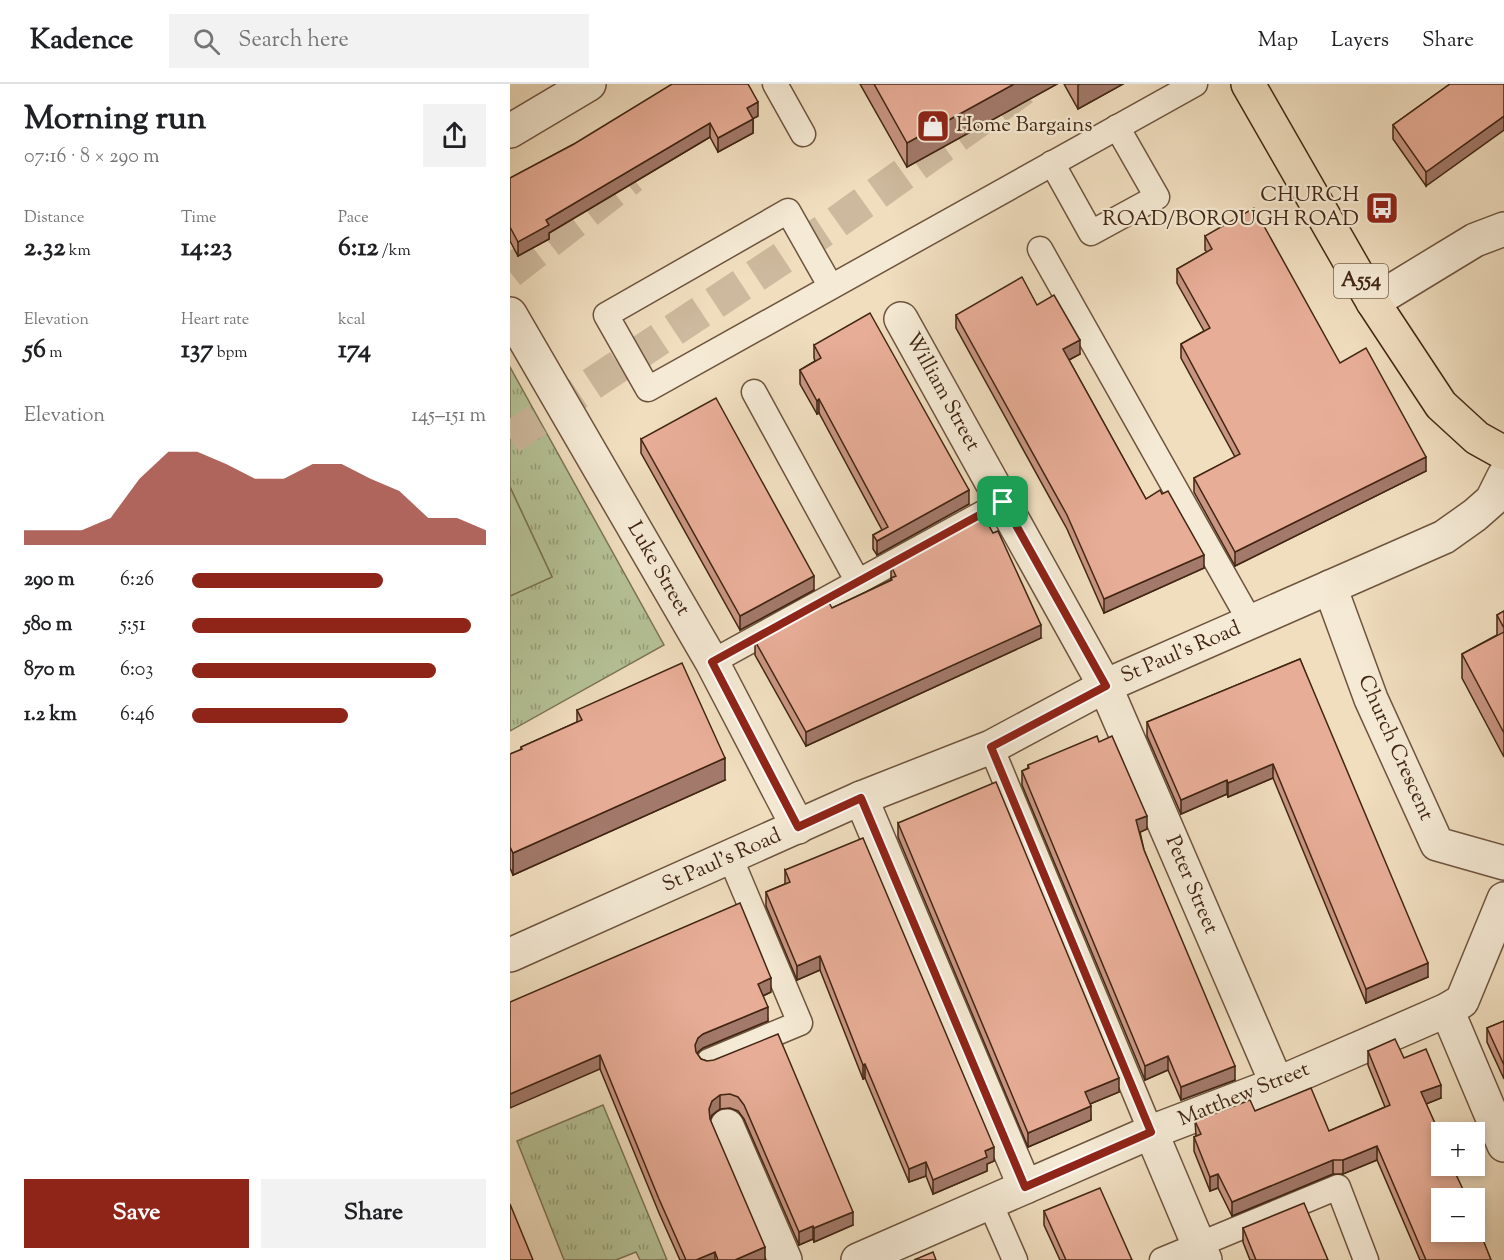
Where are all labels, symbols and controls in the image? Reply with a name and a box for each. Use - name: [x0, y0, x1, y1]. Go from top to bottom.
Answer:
- search box: [169, 14, 589, 68]
- text: Kadence: [30, 21, 133, 61]
- icon: search: [190, 25, 223, 58]
- text: Search here: [238, 25, 349, 57]
- text: Map: [1258, 26, 1298, 56]
- text: Layers: [1331, 26, 1389, 56]
- text: Share: [1422, 26, 1474, 56]
- text: Morning run: [24, 96, 206, 144]
- button: share: [423, 104, 486, 167]
- shop icon: Home Bargains: [915, 108, 951, 144]
- place label: Home Bargains: [956, 111, 1093, 141]
- text: 07:16 · 8 × 290 m: [24, 143, 160, 172]
- place label: CHURCH ROAD/BOROUGH ROAD: [1102, 181, 1359, 235]
- bus stop icon: CHURCH ROAD/BOROUGH ROAD: [1364, 190, 1400, 226]
- text: Distance: [24, 207, 84, 230]
- text: Time: [181, 207, 217, 230]
- text: Pace: [338, 207, 369, 230]
- text: 2.32: [24, 230, 65, 267]
- text: 14:23: [181, 230, 232, 267]
- text: 6:12: [338, 230, 378, 267]
- text: km: [65, 240, 91, 263]
- text: /km: [378, 240, 411, 263]
- road number: A554: [1334, 264, 1388, 298]
- text: Elevation: [24, 309, 89, 332]
- text: Heart rate: [181, 309, 249, 332]
- text: kcal: [338, 309, 366, 332]
- street label: William Street: [897, 327, 987, 457]
- text: 56: [24, 332, 46, 369]
- text: 137: [181, 332, 213, 369]
- text: 174: [338, 332, 371, 369]
- text: m: [46, 342, 62, 365]
- text: bpm: [213, 342, 248, 365]
- text: Elevation: [24, 402, 105, 431]
- text: 145–151 m: [411, 402, 486, 431]
- pin: [977, 476, 1028, 527]
- icon: arrive: [986, 485, 1019, 518]
- street label: Luke Street: [619, 516, 697, 622]
- text: 290 m: [24, 566, 74, 595]
- text: 6:26: [120, 566, 154, 595]
- text: 580 m: [24, 611, 72, 640]
- text: 5:51: [120, 611, 146, 640]
- street label: St Paul's Road: [1116, 614, 1246, 692]
- text: 870 m: [24, 656, 75, 685]
- text: 6:03: [120, 656, 153, 685]
- street label: Church Crescent: [1349, 670, 1441, 826]
- text: 1.2 km: [24, 701, 77, 730]
- text: 6:46: [120, 701, 155, 730]
- street label: St Paul's Road: [658, 821, 787, 901]
- street label: Peter Street: [1157, 831, 1225, 939]
- street label: Matthew Street: [1174, 1055, 1314, 1135]
- map controls: [1431, 1122, 1485, 1242]
- button: +: [1431, 1122, 1485, 1176]
- button: Save: [24, 1179, 249, 1248]
- button: Share: [261, 1179, 486, 1248]
- button: −: [1431, 1188, 1485, 1242]

